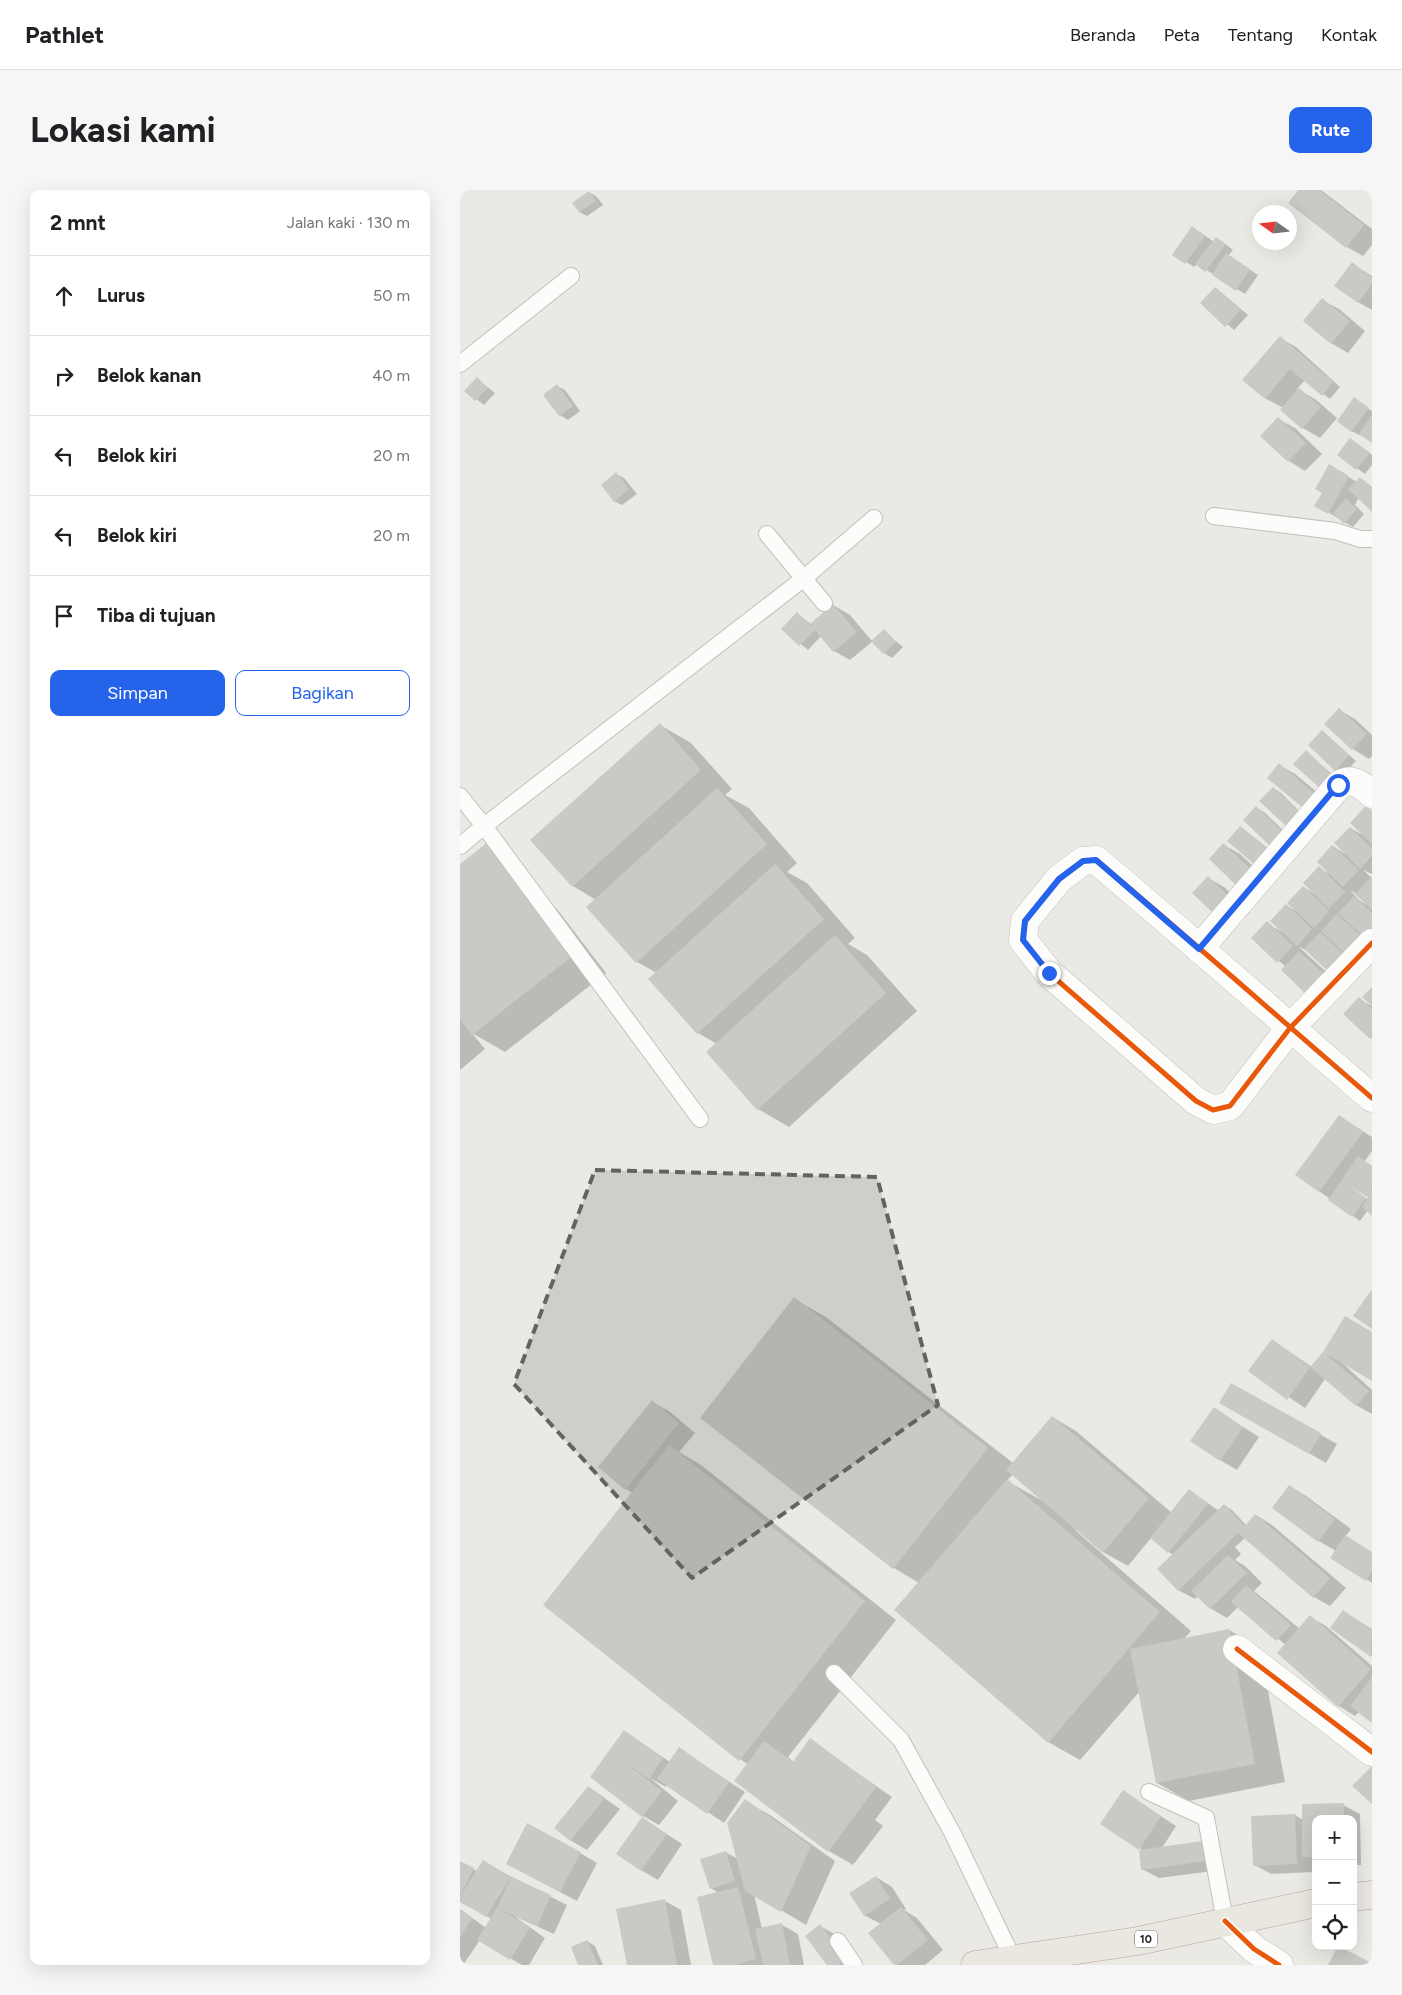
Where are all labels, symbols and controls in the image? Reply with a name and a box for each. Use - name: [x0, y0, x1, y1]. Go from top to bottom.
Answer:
- text: Pathlet: [25, 20, 104, 49]
- text: Beranda: [1070, 24, 1136, 46]
- text: Peta: [1164, 24, 1200, 46]
- text: Tentang: [1228, 24, 1293, 46]
- text: Kontak: [1321, 24, 1377, 46]
- button: Rute: [1289, 107, 1372, 153]
- text: Lokasi kami: [30, 109, 216, 151]
- north arrow: [1252, 205, 1297, 250]
- text: 2 mnt: [50, 210, 106, 235]
- text: Jalan kaki · 130 m: [287, 213, 410, 232]
- icon: ahead: [50, 282, 78, 310]
- text: Lurus: [97, 284, 145, 307]
- text: 50 m: [373, 286, 410, 305]
- icon: right: [50, 362, 78, 390]
- text: Belok kanan: [97, 364, 201, 387]
- text: 40 m: [372, 366, 410, 385]
- icon: left: [50, 442, 78, 470]
- text: Belok kiri: [97, 444, 177, 467]
- text: 20 m: [373, 446, 410, 465]
- icon: left: [50, 522, 78, 550]
- text: Belok kiri: [97, 524, 177, 547]
- text: 20 m: [373, 526, 410, 545]
- icon: arrive: [50, 602, 78, 630]
- text: Tiba di tujuan: [97, 604, 216, 627]
- button: Simpan: [50, 670, 225, 716]
- button: Bagikan: [235, 670, 410, 716]
- route start: [1327, 774, 1350, 797]
- route end: [1038, 962, 1061, 985]
- map controls: [1312, 1815, 1357, 1950]
- button: +: [1312, 1815, 1357, 1860]
- button: −: [1312, 1860, 1357, 1905]
- button: locate: [1312, 1905, 1357, 1950]
- road number: 10: [1135, 1930, 1157, 1948]

